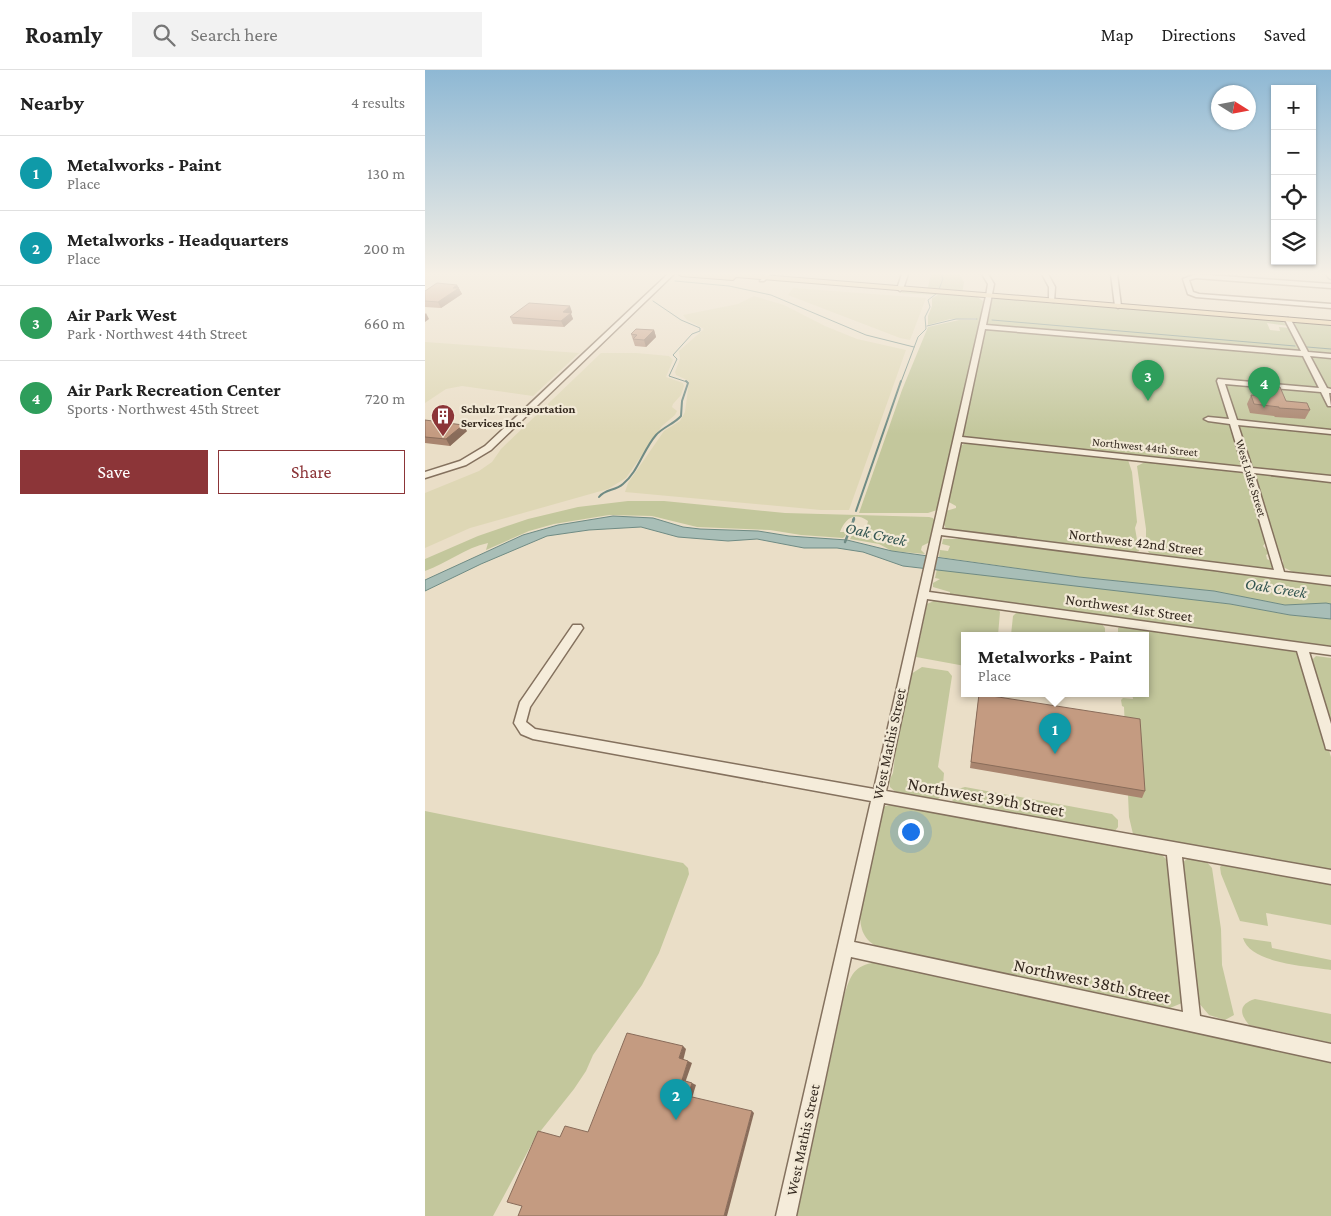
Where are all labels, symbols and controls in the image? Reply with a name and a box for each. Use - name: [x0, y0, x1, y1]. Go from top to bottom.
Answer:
- search box: [132, 12, 482, 57]
- text: Roamly: [25, 21, 102, 48]
- icon: search: [150, 21, 178, 49]
- text: Search here: [190, 24, 278, 45]
- text: Map: [1101, 25, 1133, 45]
- text: Directions: [1161, 25, 1236, 45]
- text: Saved: [1264, 25, 1306, 45]
- north arrow: [1211, 85, 1256, 130]
- map controls: [1271, 85, 1316, 265]
- button: +: [1271, 85, 1316, 130]
- text: Nearby: [20, 91, 84, 115]
- text: 4 results: [351, 94, 405, 111]
- button: −: [1271, 130, 1316, 175]
- text: Metalworks - Paint: [67, 154, 221, 175]
- text: 1: [33, 165, 39, 182]
- text: 130 m: [367, 165, 405, 182]
- text: Place: [67, 175, 100, 192]
- button: locate: [1271, 175, 1316, 220]
- button: layers: [1271, 220, 1316, 265]
- text: Metalworks - Headquarters: [67, 229, 288, 250]
- text: 2: [32, 240, 40, 257]
- text: 200 m: [363, 240, 405, 257]
- text: Place: [67, 250, 100, 267]
- text: Air Park West: [67, 304, 177, 325]
- text: 3: [32, 315, 40, 332]
- text: 660 m: [364, 315, 405, 332]
- text: Park · Northwest 44th Street: [67, 325, 247, 342]
- pin: 3: [1132, 360, 1164, 401]
- pin: 4: [1248, 367, 1280, 408]
- text: Air Park Recreation Center: [67, 379, 281, 400]
- text: 4: [32, 390, 40, 407]
- text: 720 m: [365, 390, 405, 407]
- text: Sports · Northwest 45th Street: [67, 400, 259, 417]
- place label: Schulz Transportation Services Inc.: [461, 402, 576, 430]
- building icon: Schulz Transportation Services Inc.: [430, 403, 456, 437]
- street label: Northwest 44th Street: [1091, 434, 1200, 460]
- street label: West Luke Street: [1233, 438, 1270, 519]
- button: Save: [20, 450, 208, 494]
- button: Share: [218, 450, 405, 494]
- water label: Oak Creek: [844, 519, 909, 549]
- street label: Northwest 42nd Street: [1068, 526, 1205, 558]
- water label: Oak Creek: [1244, 575, 1309, 601]
- street label: Northwest 41st Street: [1064, 591, 1195, 625]
- popup: [961, 632, 1149, 697]
- text: Metalworks - Paint: [978, 646, 1132, 667]
- text: Place: [978, 667, 1011, 684]
- street label: West Mathis Street: [869, 686, 909, 801]
- pin: 1: [1039, 713, 1071, 754]
- street label: Northwest 39th Street: [906, 773, 1067, 821]
- your location: [898, 819, 924, 845]
- street label: Northwest 38th Street: [1012, 955, 1173, 1008]
- pin: 2: [660, 1079, 692, 1120]
- street label: West Mathis Street: [783, 1082, 823, 1197]

